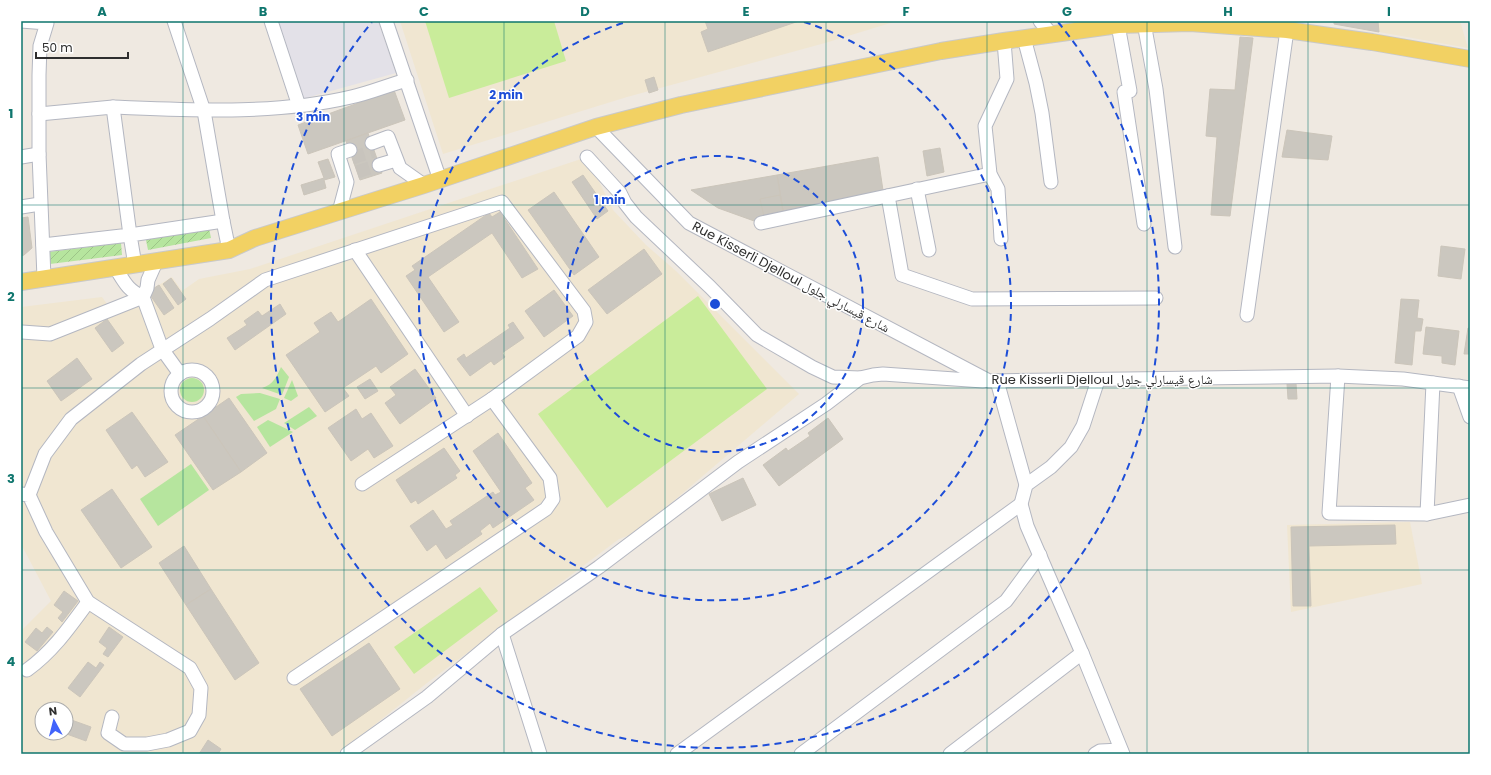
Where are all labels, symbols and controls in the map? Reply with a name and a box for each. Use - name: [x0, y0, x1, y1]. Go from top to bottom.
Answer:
- text: A: [97, 2, 107, 21]
- text: B: [259, 2, 268, 21]
- text: C: [419, 2, 429, 21]
- text: D: [580, 2, 590, 21]
- text: E: [742, 2, 750, 21]
- text: F: [902, 2, 910, 21]
- text: G: [1062, 2, 1072, 21]
- text: H: [1223, 2, 1233, 21]
- text: I: [1387, 2, 1391, 21]
- scale bar: [36, 34, 128, 60]
- text: 50 m: [42, 39, 73, 56]
- text: 2 min: [489, 86, 523, 103]
- text: 1: [9, 104, 13, 123]
- text: 3 min: [296, 108, 330, 125]
- text: 1 min: [594, 191, 626, 208]
- street label: Rue Kisserli Djelloul شارع قيسارلي جلول: [688, 217, 893, 338]
- text: 2: [7, 287, 15, 306]
- centre of rings: [708, 297, 722, 311]
- street label: Rue Kisserli Djelloul شارع قيسارلي جلول: [992, 370, 1212, 390]
- text: 3: [7, 469, 15, 488]
- text: 4: [7, 652, 16, 671]
- north arrow: [34, 701, 74, 741]
- text: N: [48, 703, 58, 720]

